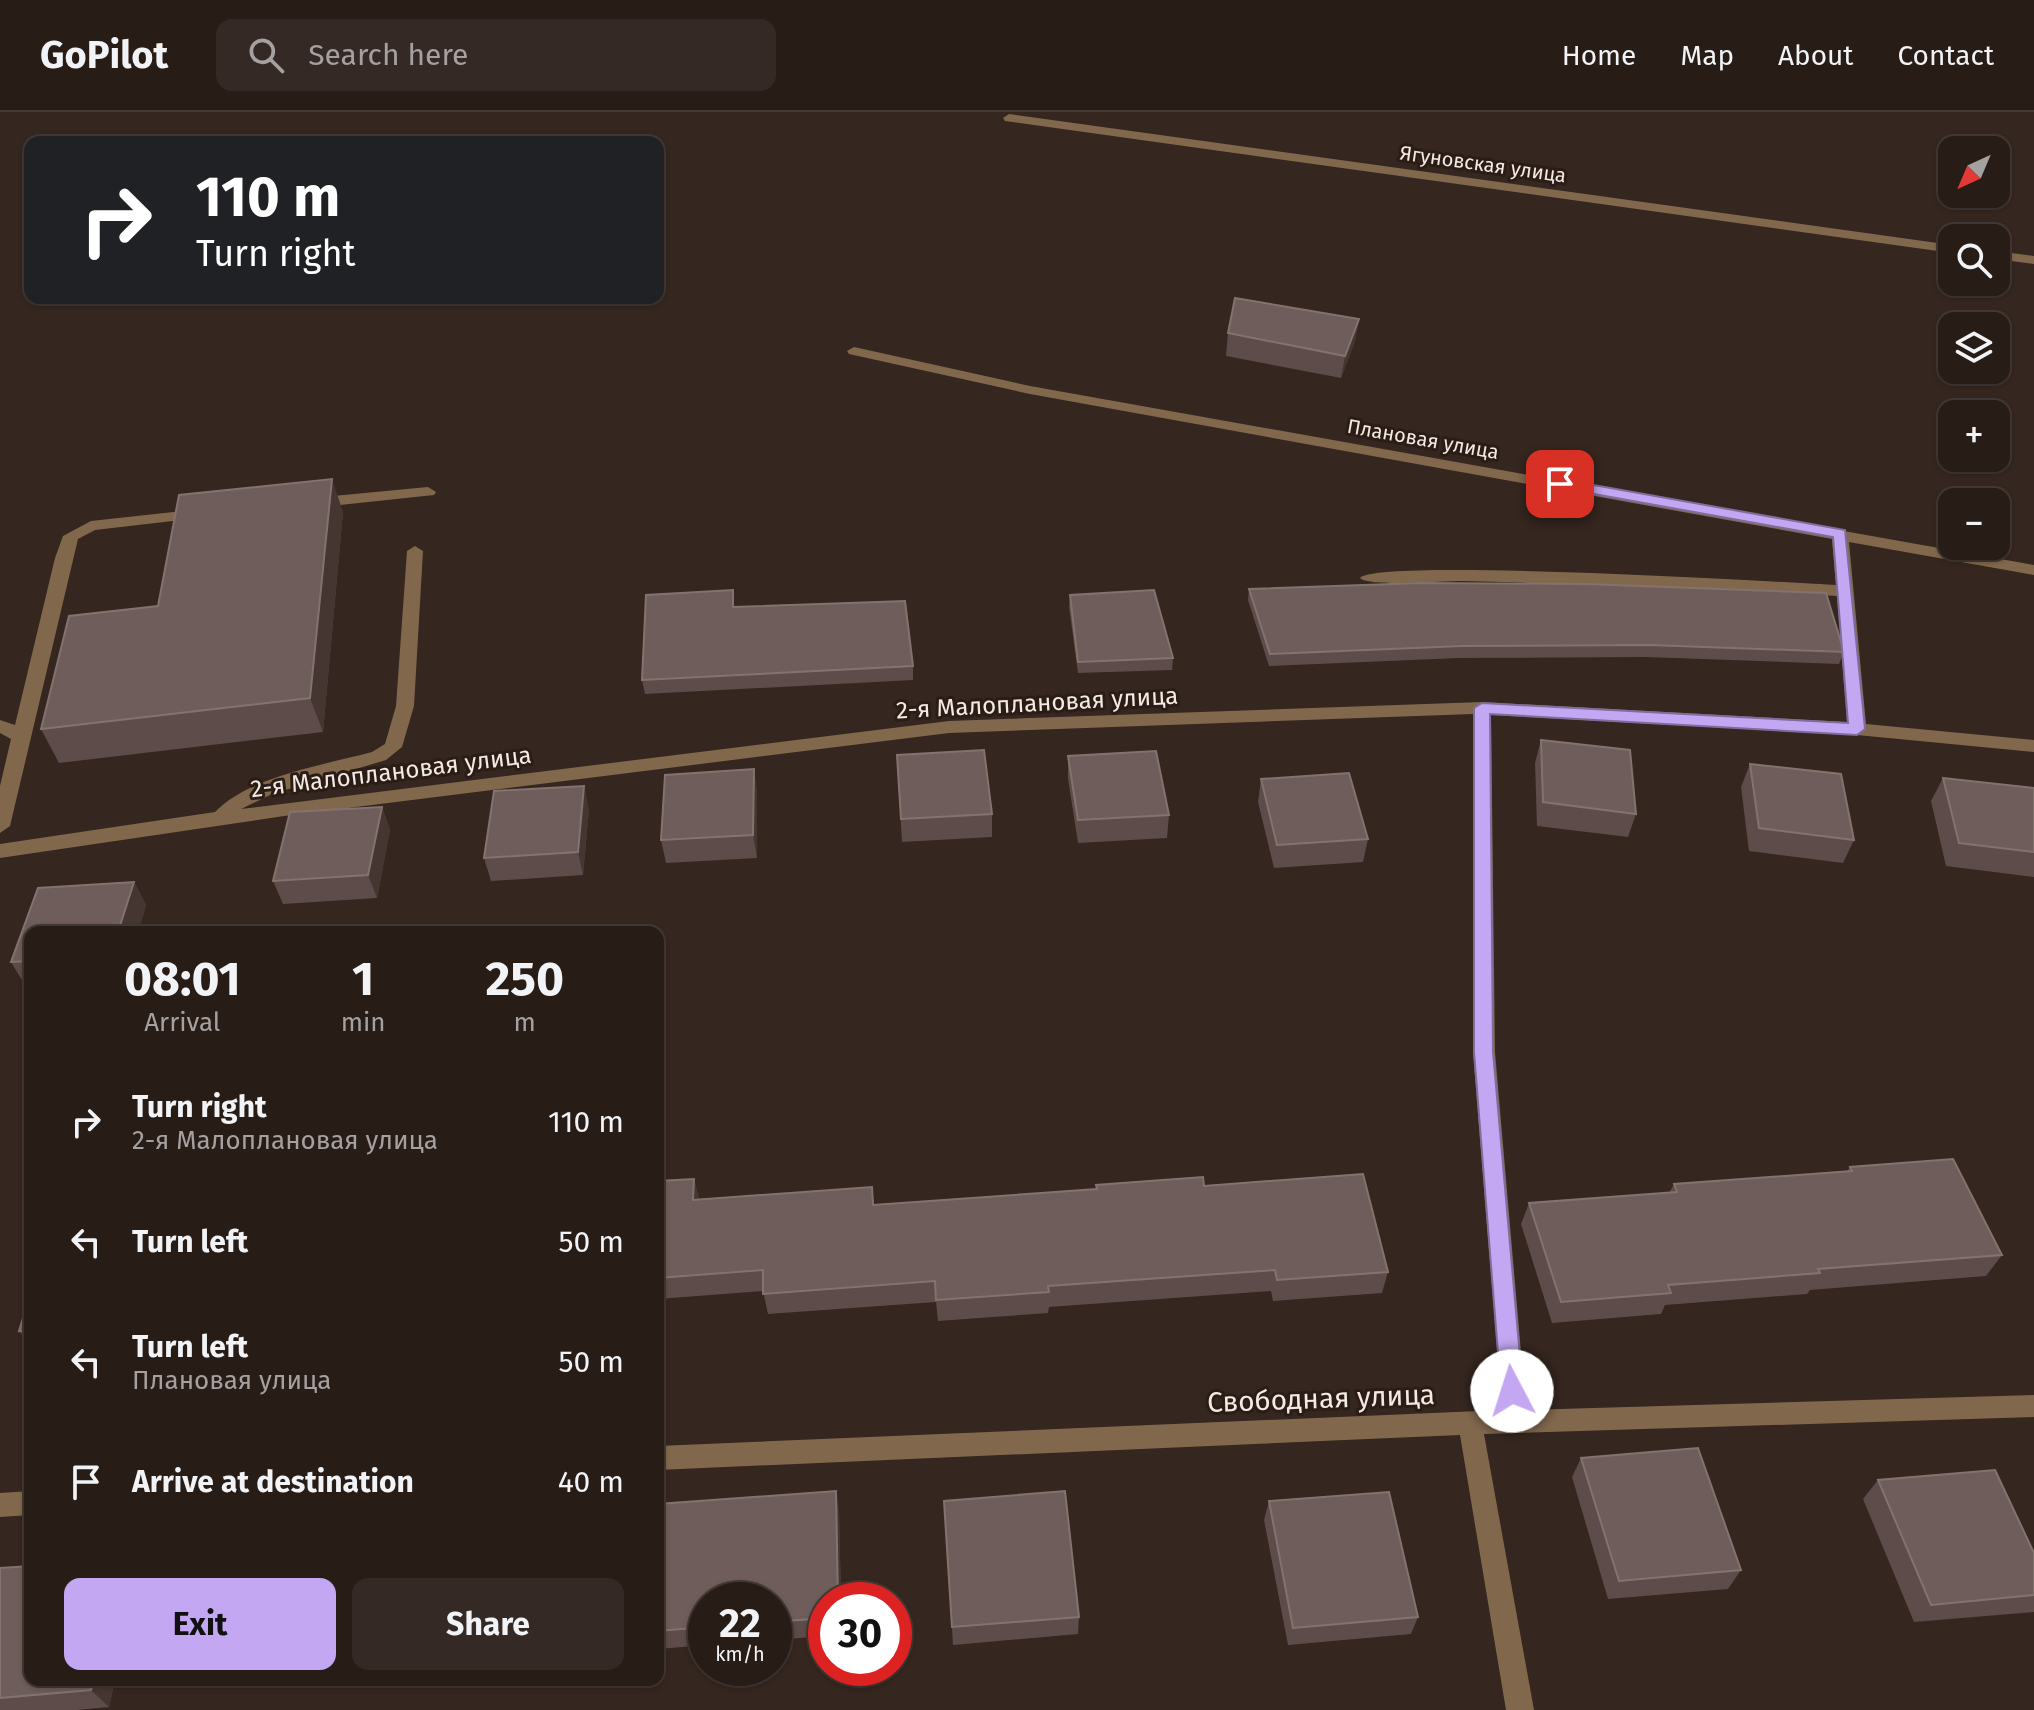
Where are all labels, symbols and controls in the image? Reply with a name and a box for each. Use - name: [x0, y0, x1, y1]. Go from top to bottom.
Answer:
- search box: [216, 19, 776, 91]
- text: GoPilot: [40, 32, 168, 78]
- icon: search: [244, 33, 288, 77]
- text: Search here: [308, 37, 468, 73]
- text: Home: [1562, 39, 1636, 72]
- text: Map: [1680, 39, 1734, 72]
- text: About: [1778, 39, 1853, 72]
- text: Contact: [1897, 39, 1994, 72]
- north arrow: [1938, 136, 2010, 208]
- map controls: [1938, 136, 2010, 560]
- street label: Ягуновская улица: [1398, 140, 1568, 188]
- text: 110 m: [196, 164, 340, 231]
- icon: right: [64, 168, 168, 272]
- button: search: [1938, 224, 2010, 296]
- text: Turn right: [196, 232, 356, 276]
- button: layers: [1938, 312, 2010, 384]
- button: +: [1938, 400, 2010, 472]
- street label: Плановая улица: [1345, 414, 1501, 464]
- pin: [1526, 450, 1594, 518]
- icon: arrive: [1538, 462, 1582, 506]
- button: −: [1938, 488, 2010, 560]
- street label: 2-я Малоплановая улица: [895, 682, 1179, 724]
- street label: 2-я Малоплановая улица: [249, 741, 533, 803]
- text: 08:01: [124, 950, 241, 1008]
- text: 1: [352, 950, 374, 1008]
- text: 250: [485, 950, 564, 1008]
- text: Arrival: [144, 1007, 220, 1038]
- text: min: [341, 1007, 386, 1038]
- text: m: [514, 1007, 536, 1038]
- text: Turn right: [132, 1089, 267, 1125]
- icon: right: [64, 1100, 108, 1144]
- text: 110 m: [548, 1104, 624, 1140]
- text: 2-я Малоплановая улица: [132, 1125, 438, 1156]
- icon: left: [64, 1220, 108, 1264]
- text: Turn left: [132, 1224, 248, 1260]
- text: 50 m: [559, 1224, 624, 1260]
- text: Turn left: [132, 1329, 248, 1365]
- icon: left: [64, 1340, 108, 1384]
- text: 50 m: [559, 1344, 624, 1380]
- position arrow: [1470, 1349, 1554, 1433]
- text: Плановая улица: [132, 1365, 331, 1396]
- street label: Свободная улица: [1207, 1378, 1435, 1419]
- icon: arrive: [64, 1460, 108, 1504]
- text: Arrive at destination: [132, 1464, 414, 1500]
- text: 40 m: [558, 1464, 624, 1500]
- button: Exit: [64, 1578, 336, 1670]
- button: Share: [352, 1578, 624, 1670]
- speed limit sign: 30: [808, 1582, 912, 1686]
- text: 22: [719, 1600, 761, 1648]
- text: km/h: [715, 1642, 765, 1666]

